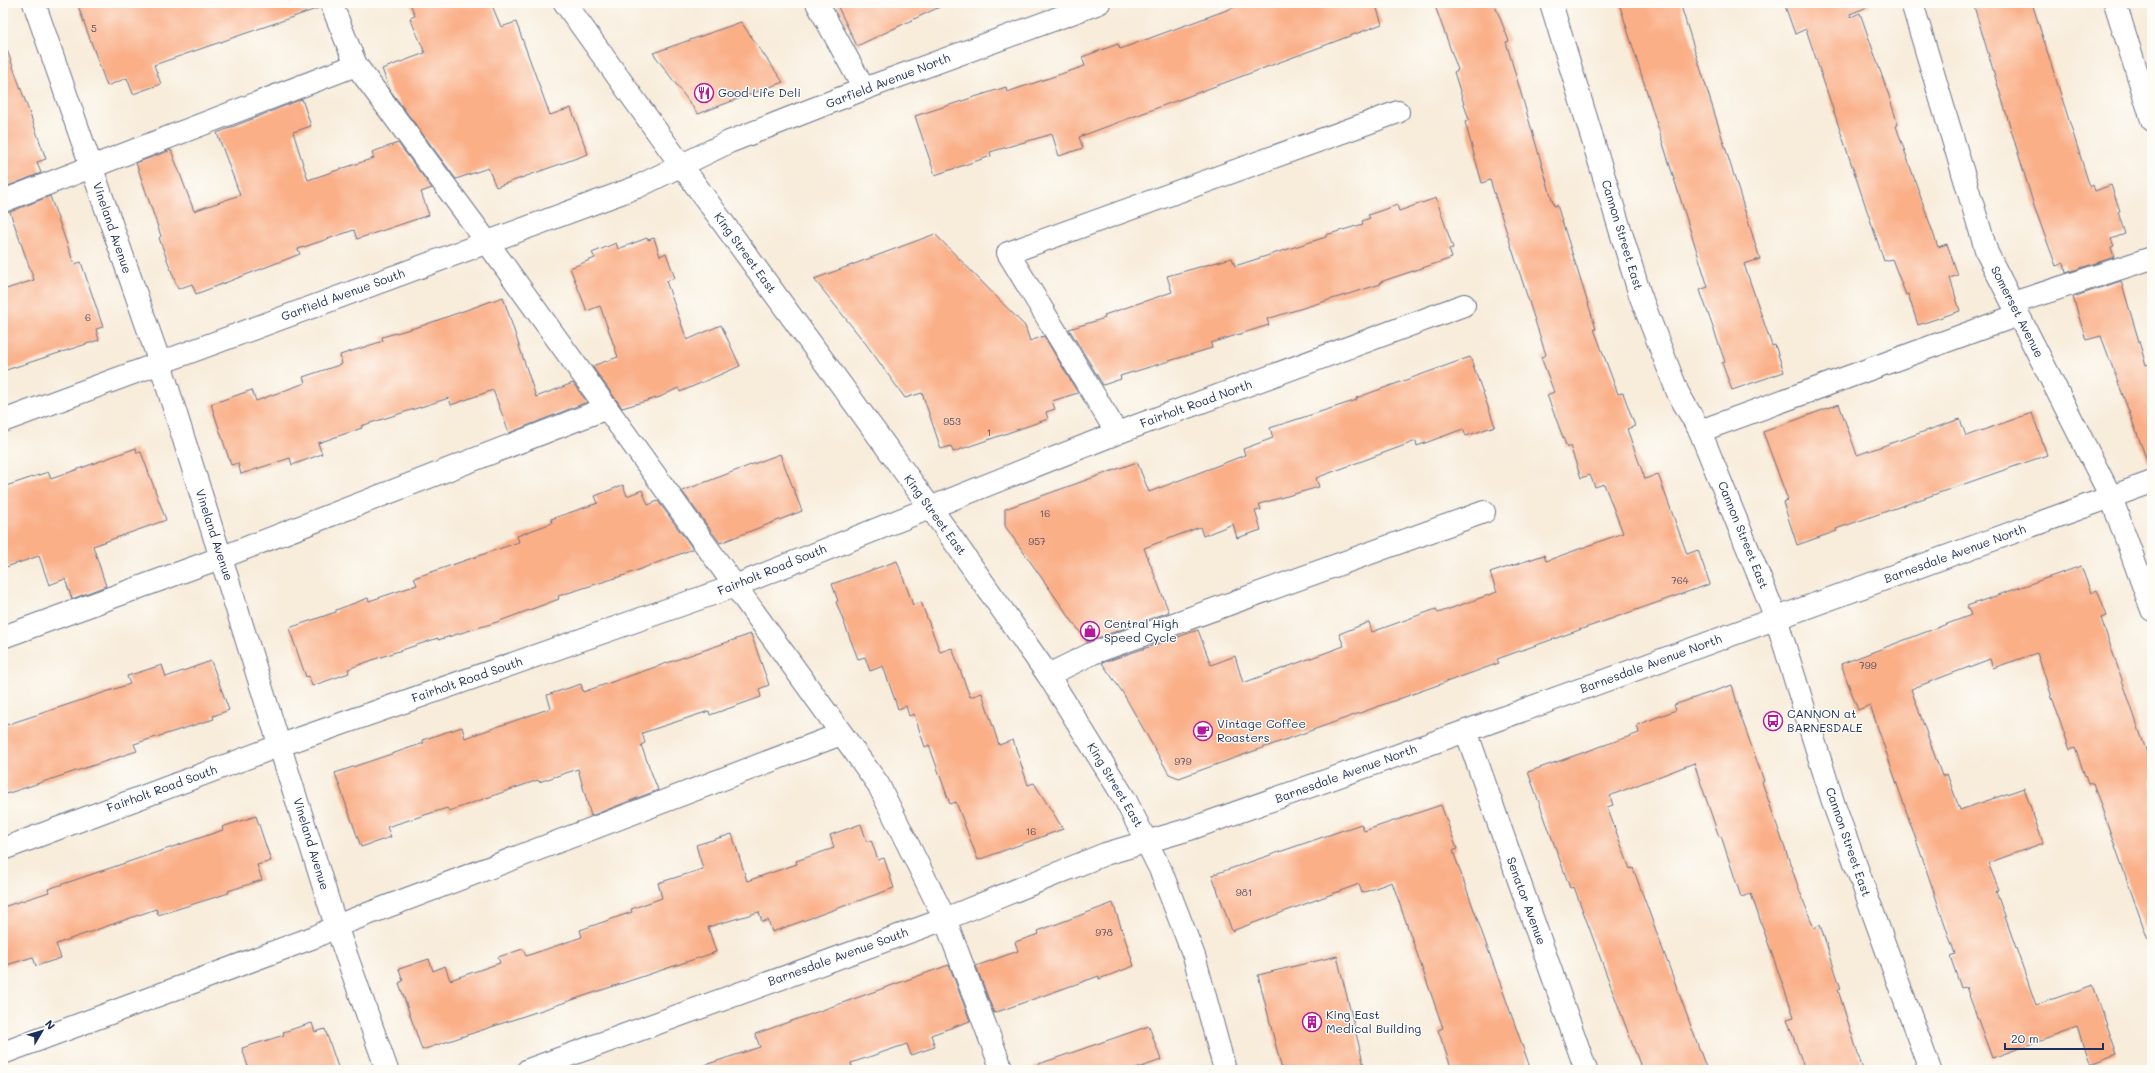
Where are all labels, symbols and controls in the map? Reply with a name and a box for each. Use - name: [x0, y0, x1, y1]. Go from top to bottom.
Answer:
- house number: 5: [91, 21, 97, 35]
- street label: Garfield Avenue North: [823, 49, 952, 111]
- restaurant icon: Good Life Deli: [693, 82, 715, 104]
- place label: Good Life Deli: [718, 84, 801, 100]
- street label: Cannon Street East: [1599, 178, 1647, 292]
- street label: Vineland Avenue: [90, 180, 136, 275]
- street label: King Street East: [711, 209, 780, 296]
- street label: Somerset Avenue: [1988, 263, 2048, 360]
- street label: Garfield Avenue South: [279, 264, 407, 324]
- house number: 6: [85, 310, 91, 324]
- street label: Fairholt Road North: [1138, 375, 1254, 431]
- house number: 953: [943, 414, 961, 428]
- house number: 1: [987, 425, 991, 439]
- street label: King Street East: [901, 471, 970, 558]
- street label: Cannon Street East: [1715, 479, 1773, 591]
- street label: Vineland Avenue: [193, 487, 237, 583]
- house number: 16: [1040, 506, 1050, 520]
- street label: Barnesdale Avenue North: [1882, 520, 2028, 586]
- house number: 957: [1028, 534, 1046, 548]
- street label: Fairholt Road South: [715, 540, 829, 598]
- house number: 764: [1671, 573, 1689, 587]
- place label: Central High Speed Cycle: [1104, 615, 1178, 645]
- shop icon: Central High Speed Cycle: [1079, 620, 1101, 642]
- street label: Barnesdale Avenue North: [1578, 630, 1724, 696]
- street label: Fairholt Road South: [409, 653, 524, 706]
- house number: 799: [1859, 658, 1877, 672]
- place label: CANNON at BARNESDALE: [1787, 705, 1863, 735]
- bus stop icon: CANNON at BARNESDALE: [1762, 710, 1784, 732]
- place label: Vintage Coffee Roasters: [1217, 715, 1306, 745]
- cafe icon: Vintage Coffee Roasters: [1192, 720, 1214, 742]
- street label: King Street East: [1084, 739, 1147, 830]
- street label: Barnesdale Avenue North: [1273, 740, 1419, 806]
- house number: 979: [1174, 754, 1192, 768]
- street label: Fairholt Road South: [104, 761, 219, 815]
- street label: Cannon Street East: [1823, 785, 1875, 898]
- street label: Vineland Avenue: [290, 796, 334, 892]
- house number: 16: [1026, 824, 1036, 838]
- street label: Senator Avenue: [1504, 855, 1550, 947]
- house number: 981: [1236, 885, 1252, 899]
- street label: Barnesdale Avenue South: [765, 923, 910, 989]
- house number: 978: [1095, 925, 1113, 939]
- place label: King East Medical Building: [1326, 1006, 1421, 1036]
- north arrow: [22, 1011, 62, 1051]
- building icon: King East Medical Building: [1301, 1011, 1323, 1033]
- text: N: [42, 1017, 59, 1032]
- scale bar: [2005, 1025, 2103, 1051]
- text: 20 m: [2011, 1030, 2039, 1046]

